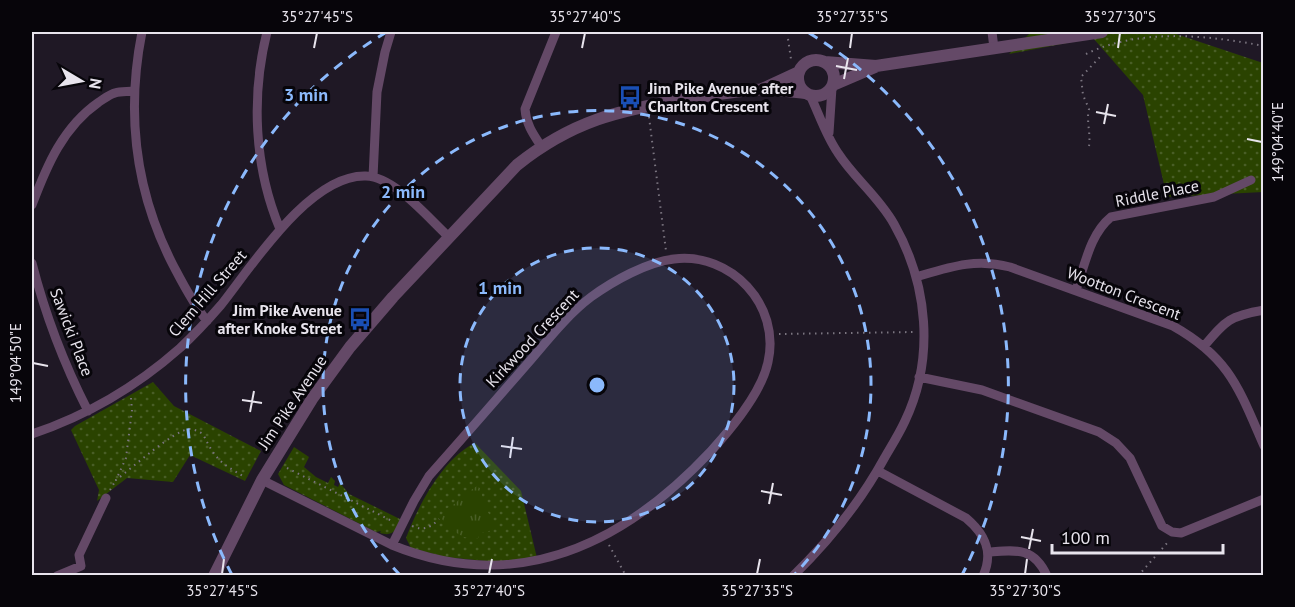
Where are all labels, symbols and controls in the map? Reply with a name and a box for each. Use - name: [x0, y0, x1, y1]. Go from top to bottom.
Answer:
- text: 35°27'45"S: [281, 7, 353, 26]
- text: 35°27'40"S: [549, 7, 621, 26]
- text: 35°27'35"S: [816, 7, 888, 26]
- text: 35°27'30"S: [1084, 7, 1156, 26]
- north arrow: [51, 51, 111, 111]
- text: N: [85, 77, 107, 91]
- place label: Jim Pike Avenue after Charlton Crescent: [647, 78, 794, 116]
- text: 3 min: [284, 83, 328, 106]
- bus stop icon: Jim Pike Avenue after Charlton Crescent: [617, 84, 643, 110]
- text: 149°04'40"E: [1268, 102, 1287, 182]
- street label: Riddle Place: [1114, 175, 1200, 211]
- text: 2 min: [381, 180, 425, 203]
- street label: Clem Hill Street: [164, 245, 251, 341]
- street label: Wootton Crescent: [1064, 262, 1184, 324]
- text: 1 min: [478, 276, 522, 299]
- street label: Kirkwood Crescent: [481, 284, 583, 391]
- street label: Sawicki Place: [46, 285, 98, 379]
- place label: Jim Pike Avenue after Knoke Street: [218, 300, 342, 338]
- bus stop icon: Jim Pike Avenue after Knoke Street: [347, 306, 373, 332]
- text: 149°04'50"E: [6, 323, 25, 403]
- street label: Jim Pike Avenue: [253, 351, 331, 454]
- centre of rings: [587, 375, 607, 395]
- scale bar: [1052, 517, 1223, 555]
- text: 100 m: [1061, 526, 1110, 549]
- text: 35°27'45"S: [186, 581, 258, 600]
- text: 35°27'40"S: [453, 581, 525, 600]
- text: 35°27'35"S: [721, 581, 793, 600]
- text: 35°27'30"S: [989, 581, 1061, 600]

